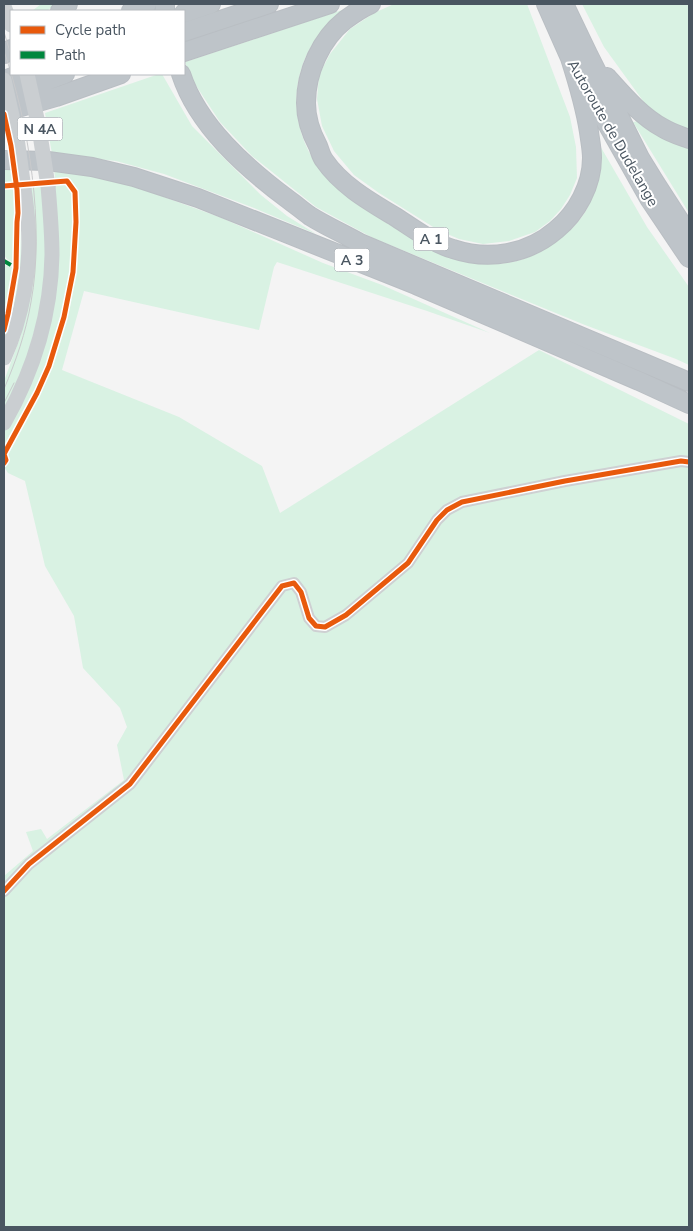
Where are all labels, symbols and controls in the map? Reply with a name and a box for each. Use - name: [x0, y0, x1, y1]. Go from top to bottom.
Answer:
- legend: [10, 10, 185, 75]
- text: Cycle path: [55, 20, 126, 40]
- text: Path: [55, 45, 86, 65]
- street label: Autoroute de Dudelange: [563, 56, 663, 210]
- road number: N 4A: [18, 118, 62, 140]
- road number: A 1: [414, 228, 448, 250]
- road number: A 3: [334, 248, 370, 272]

